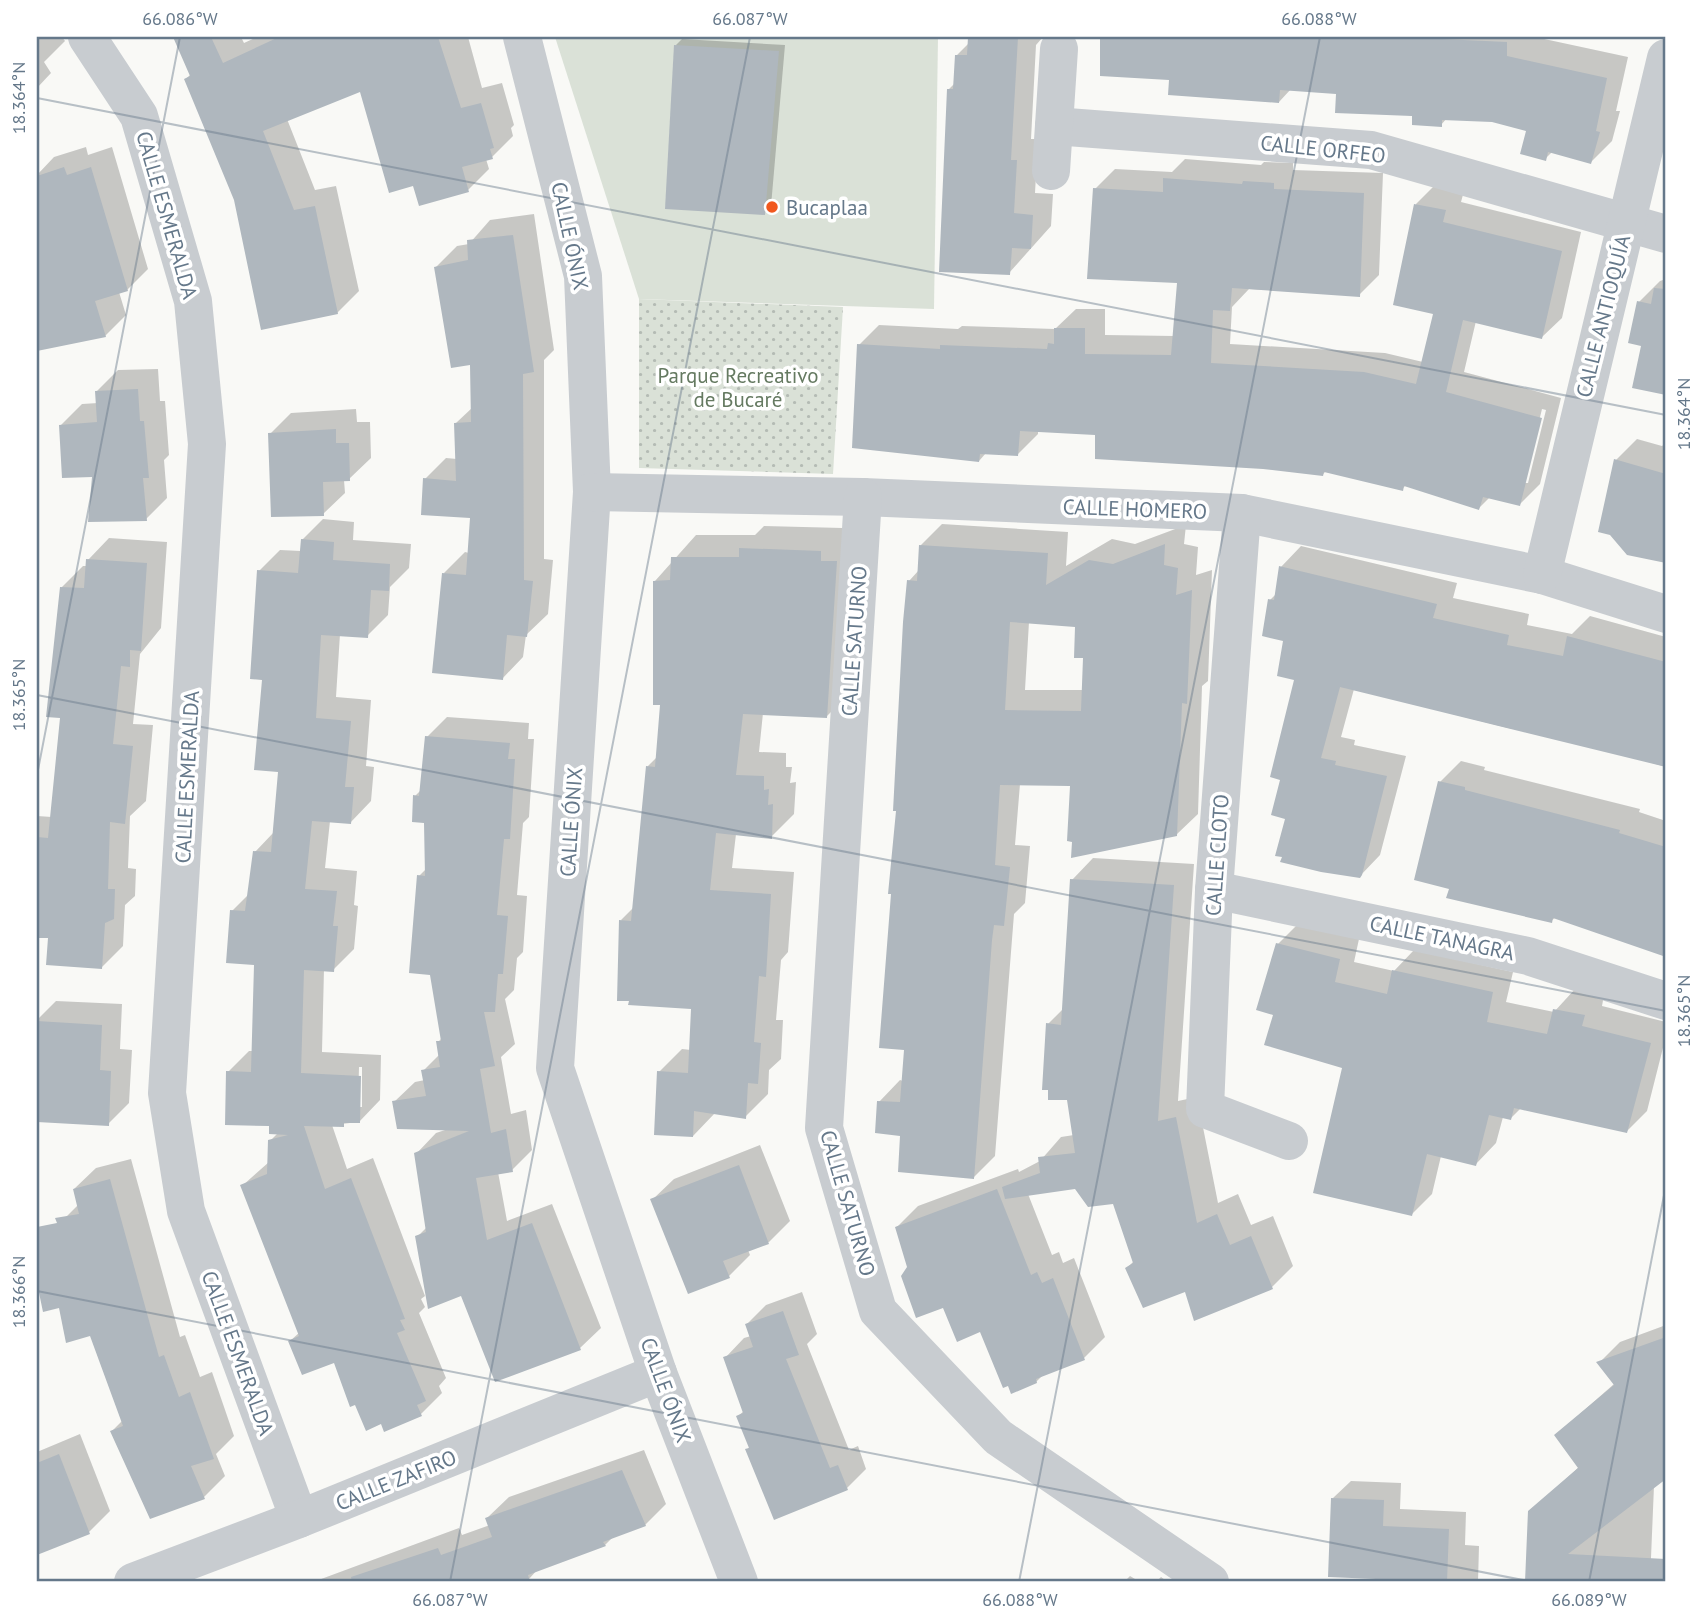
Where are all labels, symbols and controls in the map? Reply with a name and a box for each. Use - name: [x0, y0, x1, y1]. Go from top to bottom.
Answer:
- text: 66.086°W: [142, 7, 218, 30]
- text: 66.087°W: [712, 7, 788, 30]
- text: 66.088°W: [1281, 7, 1357, 30]
- text: 18.364°N: [7, 62, 30, 134]
- street label: CALLE ESMERALDA: [130, 128, 204, 303]
- street label: CALLE ORFEO: [1259, 129, 1387, 169]
- street label: CALLE ÓNIX: [545, 179, 595, 293]
- place label: Bucaplaa: [786, 194, 868, 221]
- marker: Bucaplaa: [764, 199, 780, 215]
- street label: CALLE ANTIOQUÍA: [1570, 231, 1636, 400]
- park label: Parque Recreativo de Bucaré: [658, 362, 818, 413]
- text: 18.364°N: [1672, 378, 1695, 450]
- street label: CALLE HOMERO: [1062, 493, 1208, 525]
- street label: CALLE SATURNO: [835, 565, 873, 717]
- text: 18.365°N: [7, 659, 30, 731]
- street label: CALLE ESMERALDA: [169, 689, 205, 864]
- street label: CALLE ÓNIX: [554, 766, 588, 878]
- street label: CALLE CLOTO: [1199, 793, 1235, 917]
- street label: CALLE TANAGRA: [1367, 909, 1517, 967]
- text: 18.365°N: [1672, 975, 1695, 1047]
- street label: CALLE SATURNO: [814, 1127, 882, 1279]
- text: 18.366°N: [7, 1256, 30, 1328]
- street label: CALLE ESMERALDA: [196, 1267, 281, 1440]
- street label: CALLE ÓNIX: [635, 1334, 697, 1446]
- street label: CALLE ZAFIRO: [332, 1443, 460, 1517]
- text: 66.087°W: [412, 1588, 488, 1611]
- text: 66.088°W: [982, 1588, 1058, 1611]
- text: 66.089°W: [1551, 1588, 1627, 1611]

